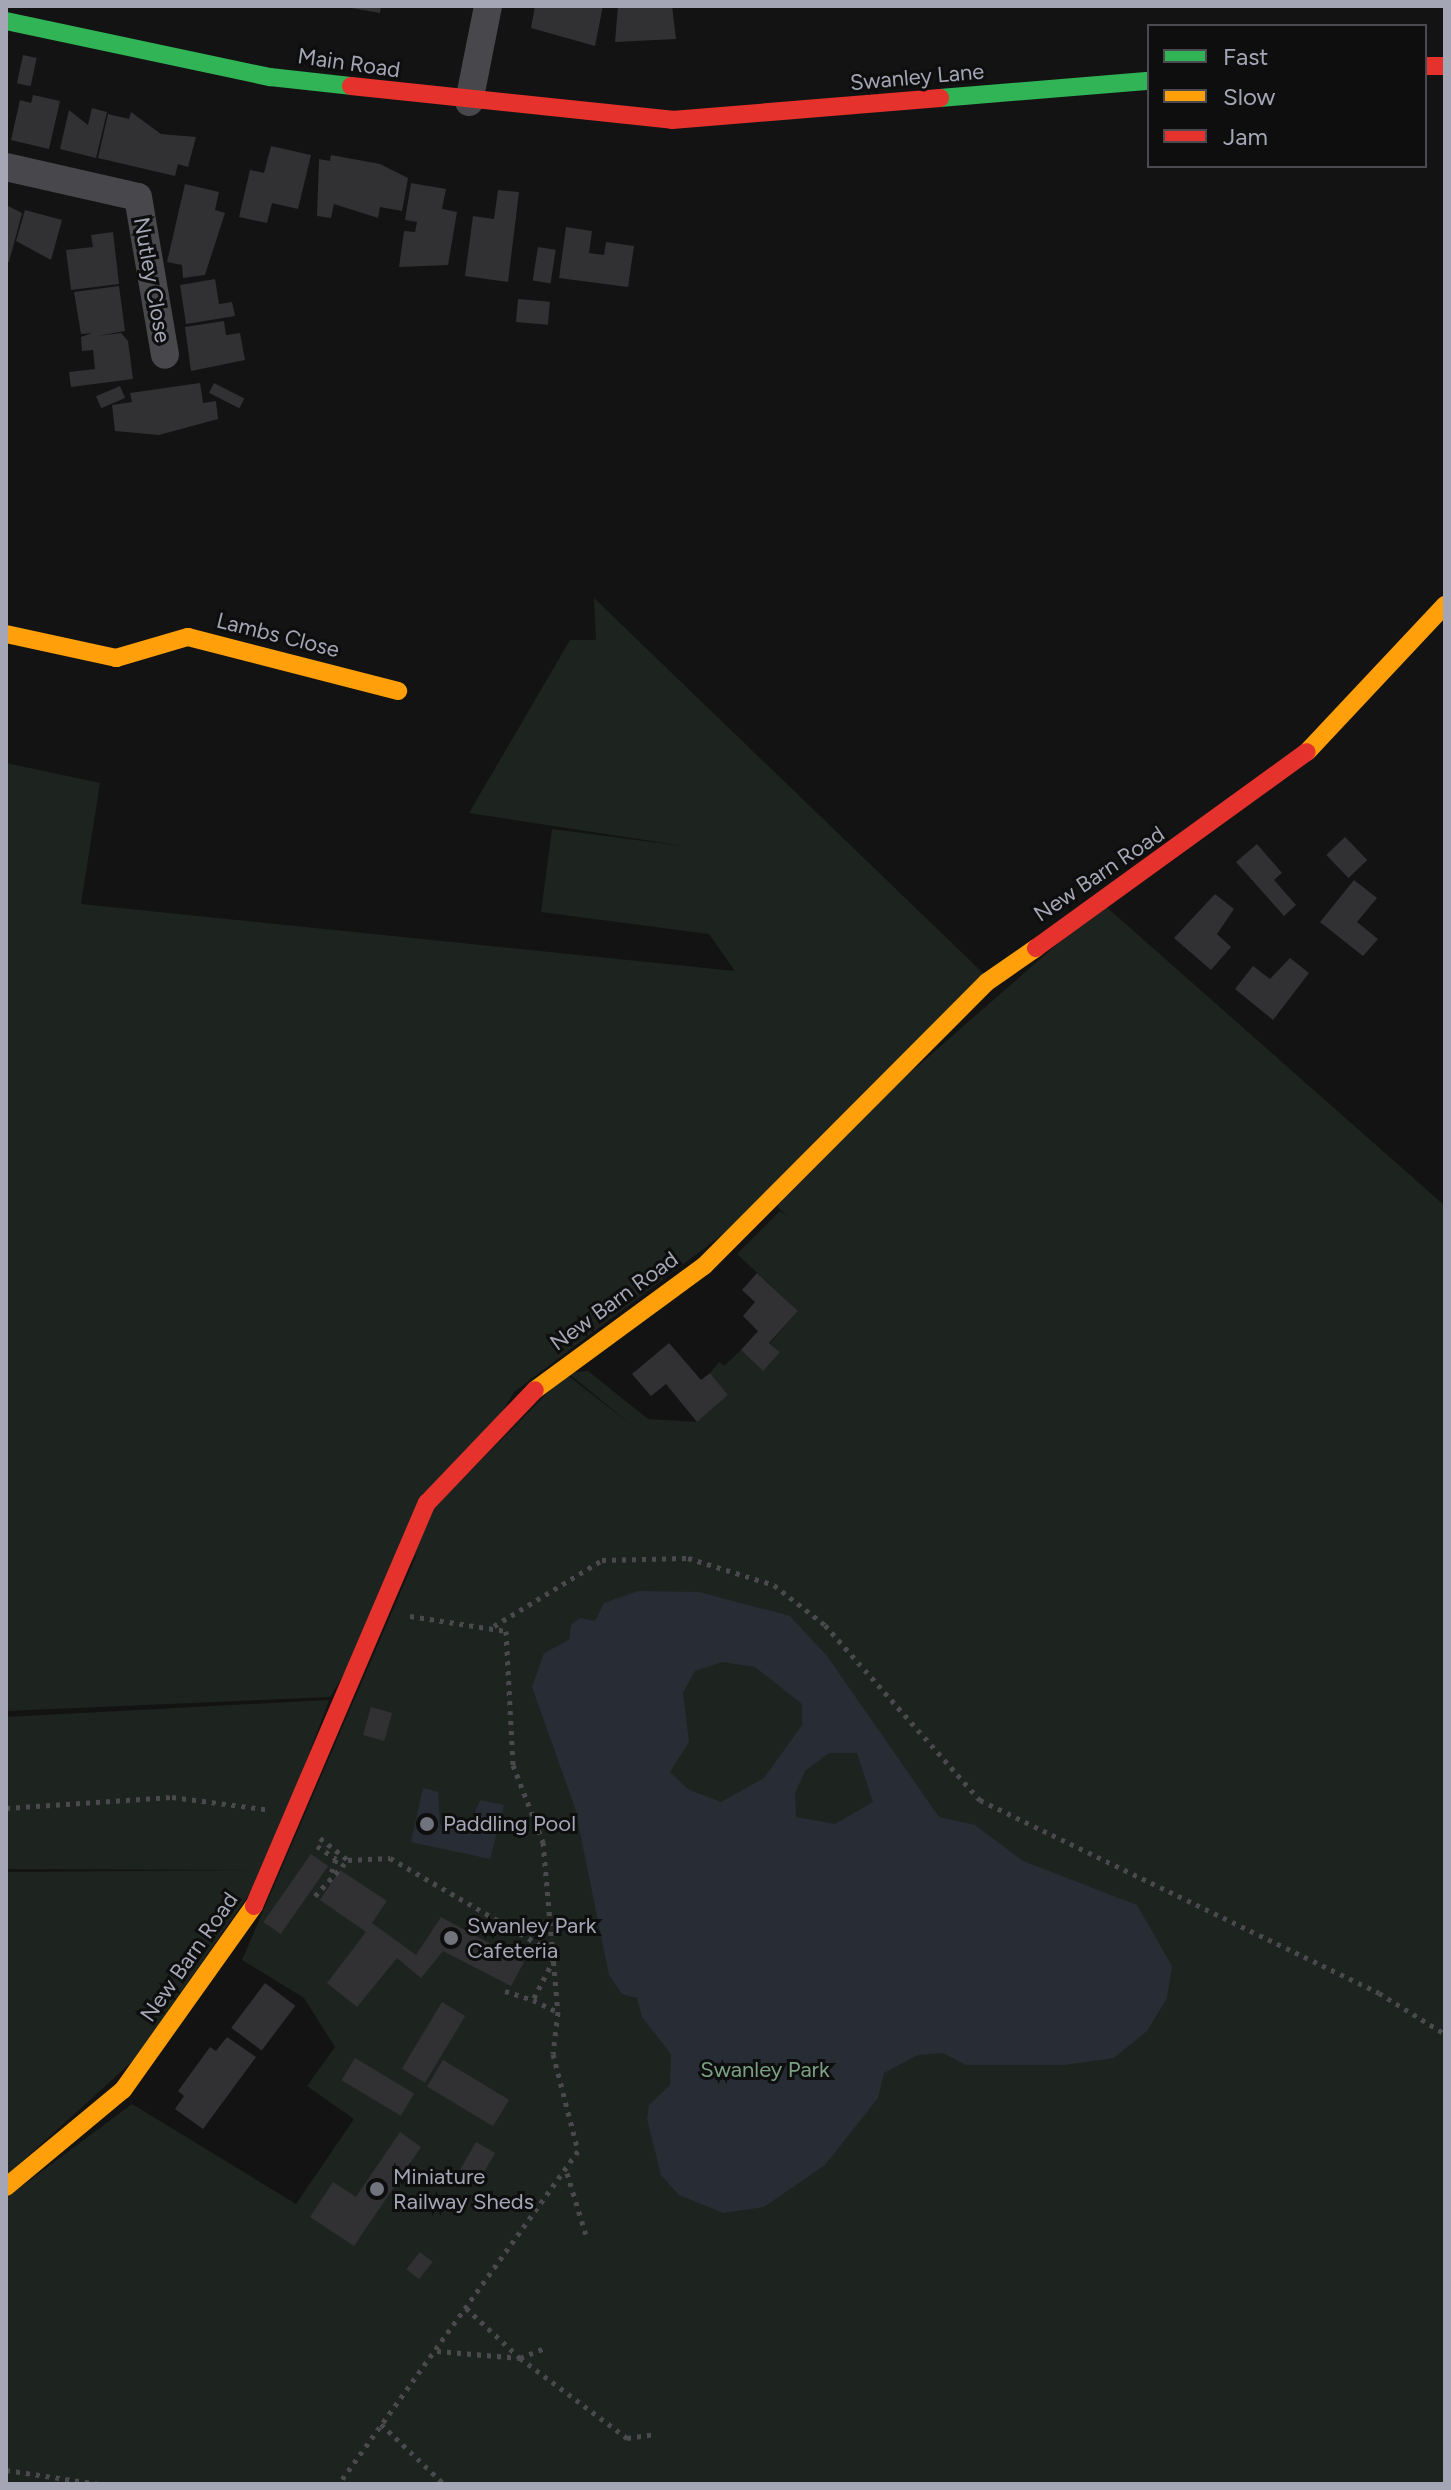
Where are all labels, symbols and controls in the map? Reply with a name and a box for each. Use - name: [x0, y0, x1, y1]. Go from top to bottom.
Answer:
- legend: [1147, 24, 1427, 168]
- text: Fast: [1223, 42, 1268, 71]
- street label: Main Road: [296, 43, 402, 83]
- street label: Swanley Lane: [849, 58, 985, 96]
- text: Slow: [1223, 82, 1275, 111]
- text: Jam: [1223, 122, 1268, 151]
- street label: Nutley Close: [128, 215, 176, 345]
- street label: Lambs Close: [214, 607, 342, 663]
- street label: New Barn Road: [1029, 821, 1169, 927]
- street label: New Barn Road: [545, 1246, 683, 1356]
- place label: Paddling Pool: [443, 1811, 576, 1837]
- marker: Paddling Pool: [418, 1815, 436, 1833]
- street label: New Barn Road: [135, 1887, 243, 2027]
- place label: Swanley Park Cafeteria: [467, 1912, 596, 1964]
- marker: Swanley Park Cafeteria: [442, 1929, 460, 1947]
- park label: Swanley Park: [700, 2057, 830, 2083]
- place label: Miniature Railway Sheds: [393, 2163, 534, 2214]
- marker: Miniature Railway Sheds: [368, 2180, 386, 2198]

